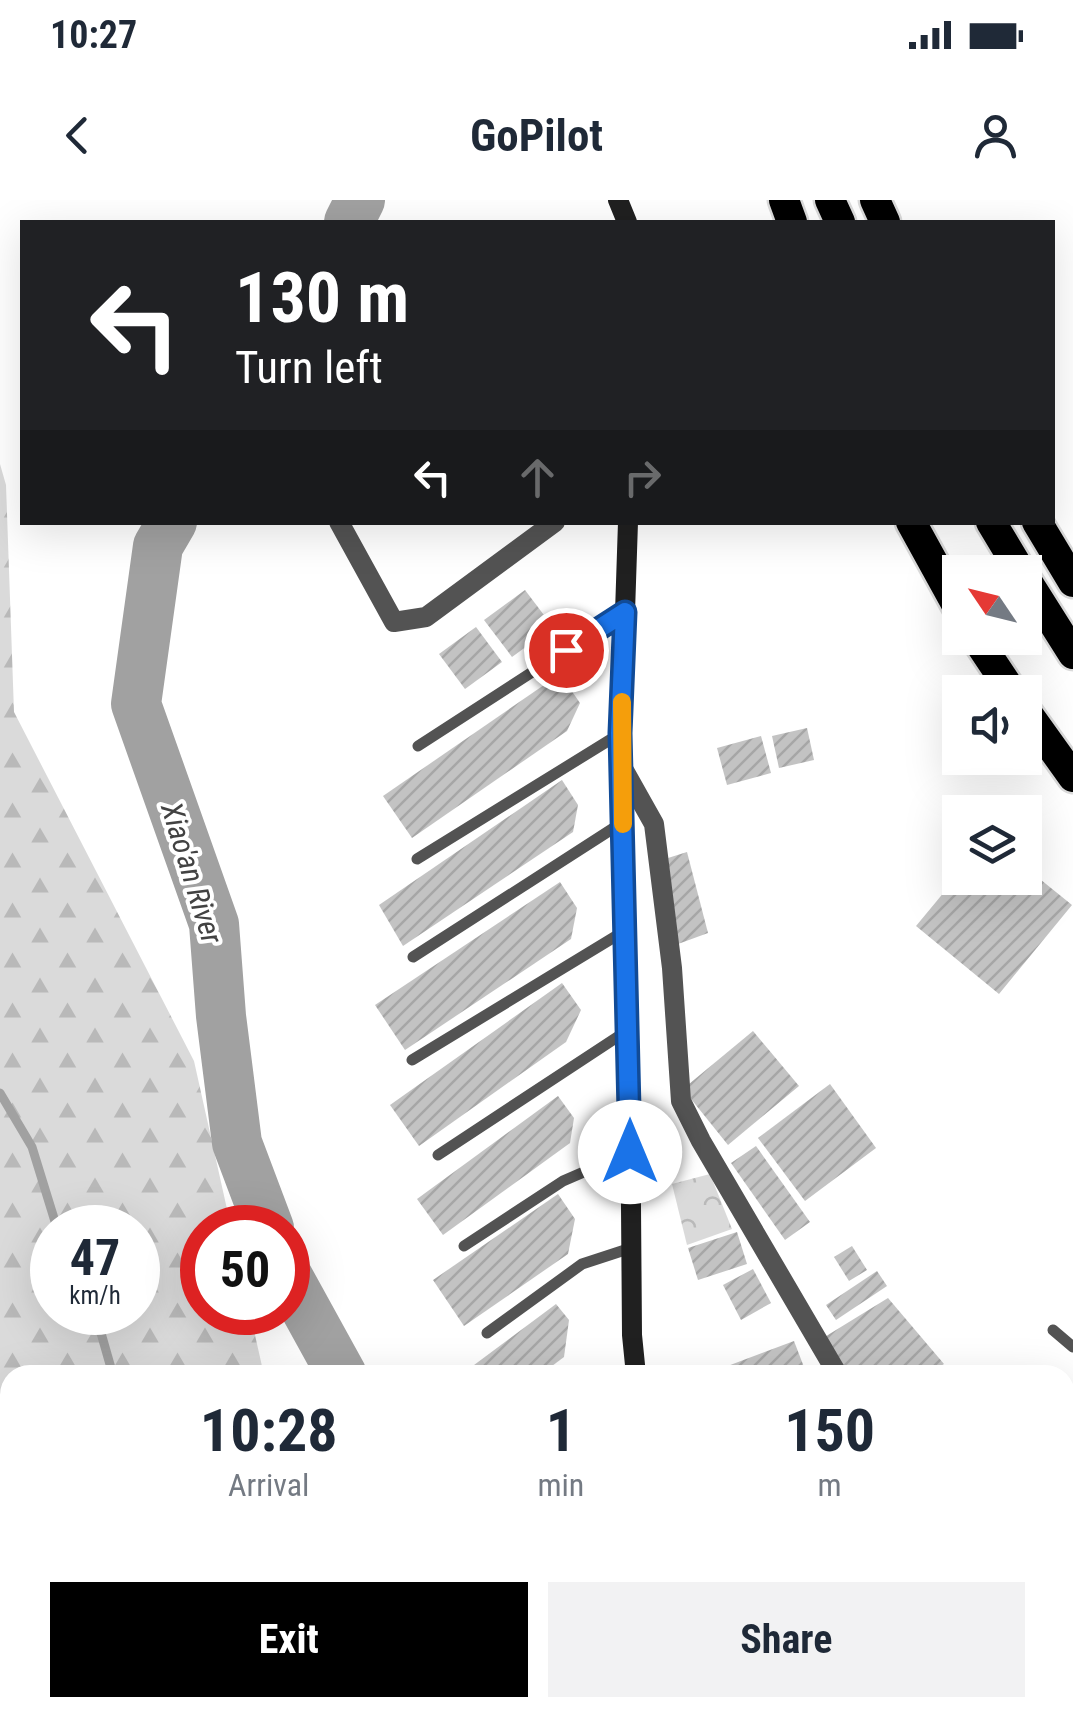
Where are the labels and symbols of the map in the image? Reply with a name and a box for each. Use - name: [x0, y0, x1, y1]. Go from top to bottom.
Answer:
- north arrow: [942, 555, 1042, 655]
- pin: [524, 608, 609, 693]
- water label: Xiao'an River: [154, 797, 230, 949]
- position arrow: [578, 1100, 682, 1204]
- speed limit sign: 50: [180, 1205, 310, 1335]

